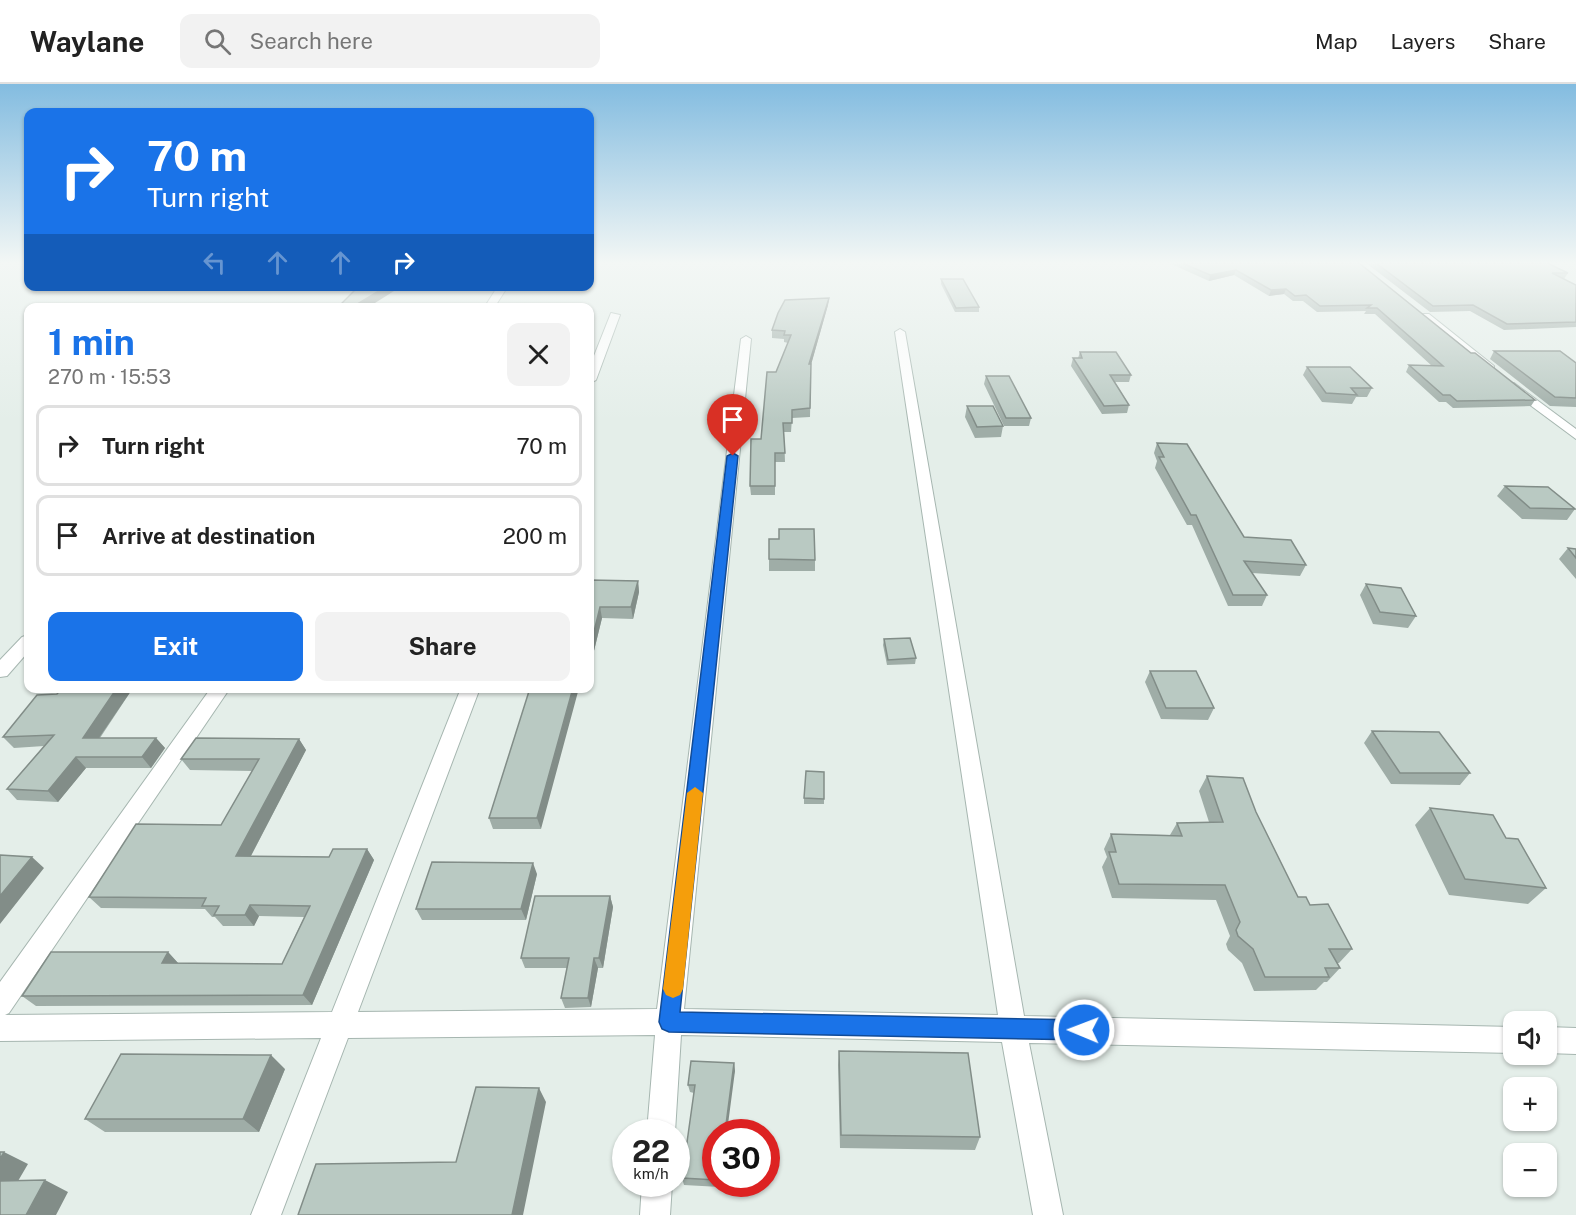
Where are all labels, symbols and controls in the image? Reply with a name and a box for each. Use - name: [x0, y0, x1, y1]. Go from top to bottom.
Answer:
- search box: [180, 14, 600, 68]
- text: Waylane: [30, 25, 144, 58]
- icon: search: [201, 25, 234, 58]
- text: Search here: [249, 28, 373, 54]
- text: Map: [1315, 29, 1358, 54]
- text: Layers: [1391, 29, 1455, 54]
- text: Share: [1488, 29, 1546, 54]
- text: 70 m: [147, 131, 247, 180]
- icon: right: [48, 132, 126, 210]
- text: Turn right: [147, 181, 270, 213]
- icon: left: [198, 246, 231, 279]
- icon: ahead: [261, 246, 294, 279]
- icon: ahead: [324, 246, 357, 279]
- icon: right: [387, 246, 420, 279]
- text: 1 min: [48, 321, 135, 363]
- button: close: [507, 323, 570, 386]
- text: 270 m · 15:53: [48, 365, 171, 389]
- pin: [707, 394, 758, 456]
- icon: arrive: [716, 403, 749, 436]
- icon: right: [51, 429, 84, 462]
- text: Turn right: [102, 433, 205, 459]
- text: 70 m: [516, 433, 567, 459]
- icon: arrive: [51, 519, 84, 552]
- text: Arrive at destination: [102, 523, 315, 549]
- text: 200 m: [503, 523, 567, 549]
- button: Exit: [48, 612, 303, 681]
- button: Share: [315, 612, 570, 681]
- position arrow: [1052, 998, 1116, 1062]
- map controls: [1503, 1011, 1557, 1197]
- button: sound: [1503, 1011, 1557, 1065]
- button: +: [1503, 1077, 1557, 1131]
- speed limit sign: 30: [702, 1119, 780, 1197]
- text: 22: [632, 1133, 670, 1169]
- button: −: [1503, 1143, 1557, 1197]
- text: km/h: [633, 1165, 669, 1182]

